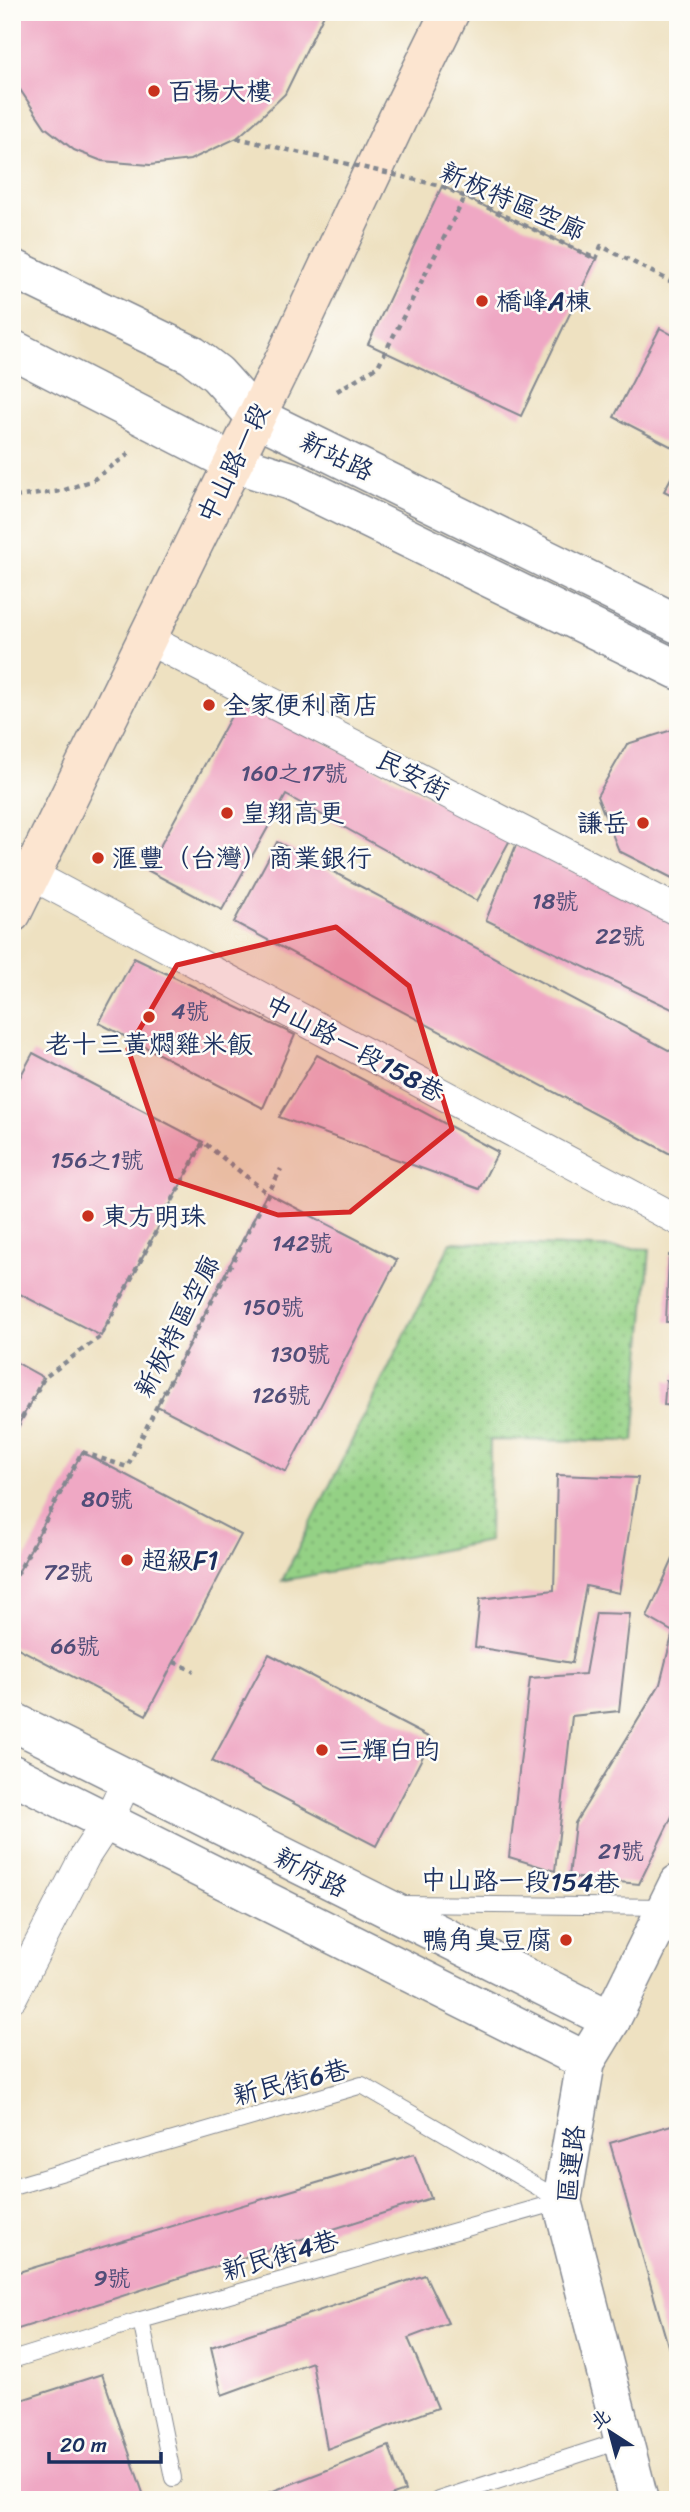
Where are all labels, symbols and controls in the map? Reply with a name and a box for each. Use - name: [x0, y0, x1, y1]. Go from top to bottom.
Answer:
- place label: 百揚大樓: [168, 68, 272, 114]
- marker: 百揚大樓: [146, 83, 162, 99]
- street label: 新板特區空廊: [432, 148, 594, 254]
- place label: 橋峰A棟: [496, 278, 591, 324]
- marker: 橋峰A棟: [474, 293, 490, 309]
- street label: 中山路一段: [184, 394, 282, 532]
- street label: 新站路: [292, 418, 382, 494]
- place label: 全家便利商店: [223, 682, 379, 728]
- marker: 全家便利商店: [201, 697, 217, 713]
- street label: 民安街: [368, 737, 458, 813]
- house number: 160之17號: [241, 753, 347, 794]
- place label: 皇翔高更: [241, 790, 345, 836]
- place label: 謙岳: [577, 800, 629, 846]
- marker: 皇翔高更: [219, 805, 235, 821]
- marker: 謙岳: [635, 815, 651, 831]
- place label: 滙豐（台灣）商業銀行: [112, 835, 372, 881]
- marker: 滙豐（台灣）商業銀行: [90, 850, 106, 866]
- house number: 18號: [532, 881, 578, 922]
- house number: 22號: [595, 916, 645, 957]
- street label: 中山路一段158巷: [256, 981, 454, 1115]
- house number: 4號: [171, 991, 209, 1032]
- marker: 老十三黃燜雞米飯: [141, 1009, 157, 1025]
- place label: 老十三黃燜雞米飯: [45, 1021, 253, 1067]
- house number: 156之1號: [51, 1140, 143, 1181]
- place label: 東方明珠: [102, 1193, 206, 1239]
- marker: 東方明珠: [80, 1208, 96, 1224]
- house number: 142號: [272, 1223, 332, 1264]
- street label: 新板特區空廊: [121, 1246, 233, 1406]
- house number: 150號: [242, 1287, 304, 1328]
- house number: 130號: [270, 1334, 330, 1375]
- house number: 126號: [251, 1375, 311, 1416]
- house number: 80號: [81, 1479, 133, 1520]
- place label: 超級F1: [141, 1537, 218, 1583]
- house number: 72號: [43, 1552, 93, 1593]
- marker: 超級F1: [119, 1552, 135, 1568]
- house number: 66號: [50, 1626, 100, 1667]
- place label: 三輝白昀: [336, 1727, 440, 1773]
- marker: 三輝白昀: [314, 1742, 330, 1758]
- house number: 21號: [598, 1831, 644, 1872]
- street label: 新府路: [266, 1834, 356, 1910]
- street label: 中山路一段154巷: [420, 1856, 620, 1906]
- place label: 鴨角臭豆腐: [422, 1917, 552, 1963]
- marker: 鴨角臭豆腐: [558, 1932, 574, 1948]
- street label: 新民街6巷: [228, 2045, 354, 2119]
- street label: 區運路: [544, 2123, 598, 2205]
- street label: 新民街4巷: [216, 2216, 344, 2294]
- house number: 9號: [93, 2258, 131, 2299]
- north arrow: [574, 2396, 644, 2466]
- text: 北: [583, 2400, 618, 2438]
- scale bar: [49, 2421, 161, 2465]
- text: 20 m: [60, 2426, 107, 2464]

